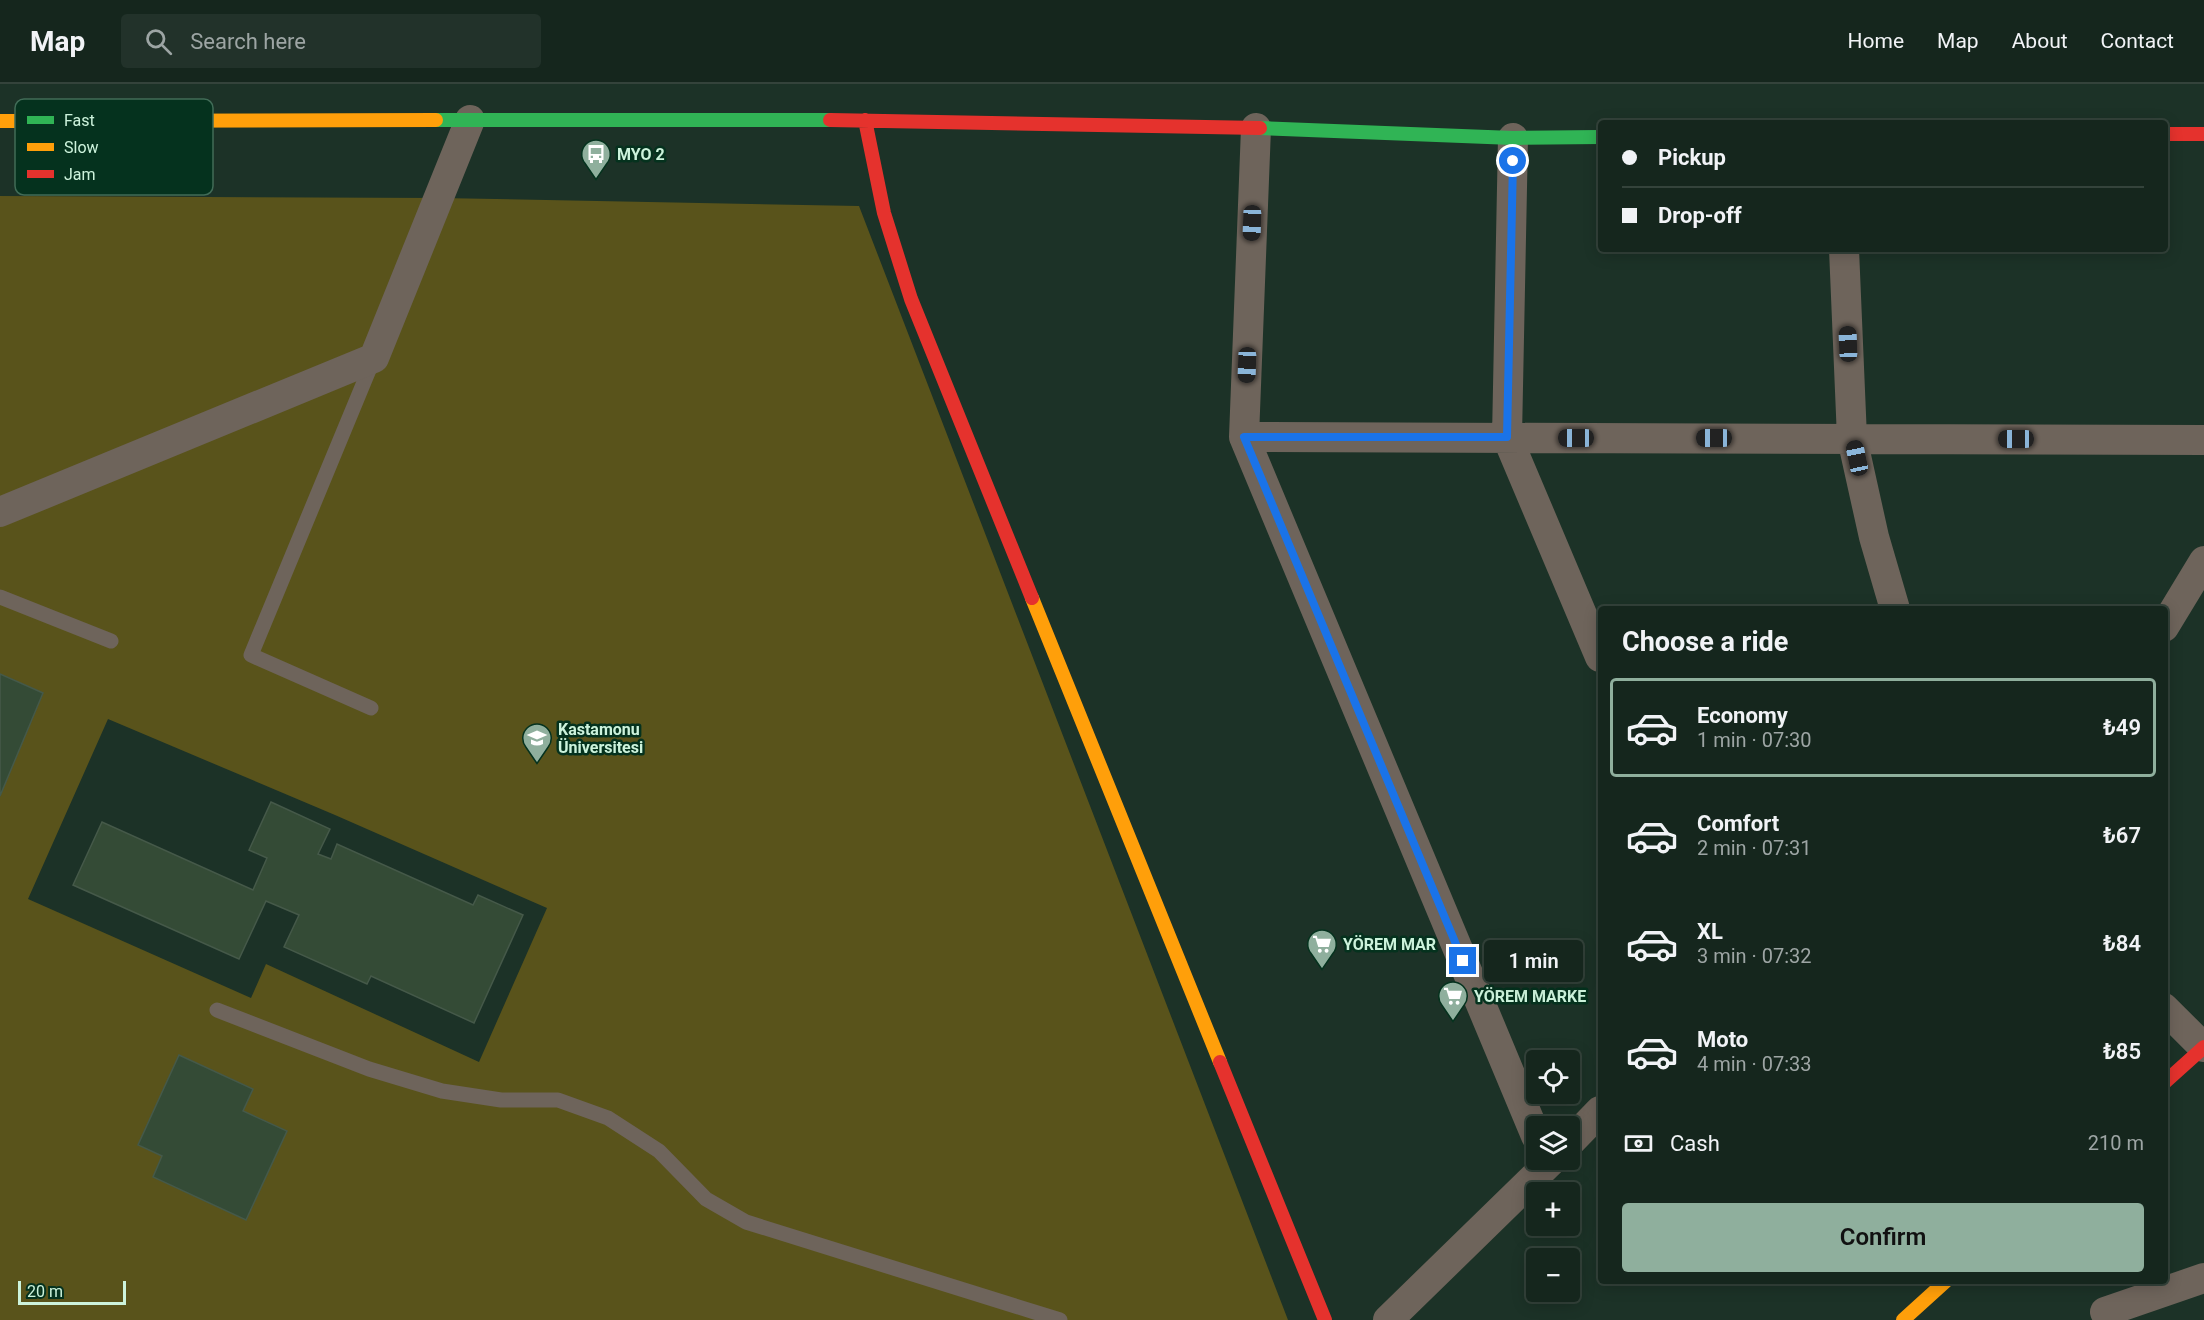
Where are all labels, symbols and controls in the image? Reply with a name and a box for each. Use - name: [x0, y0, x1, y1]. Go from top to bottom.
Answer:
- search box: [121, 14, 541, 68]
- text: Map: [30, 25, 85, 58]
- icon: search: [142, 25, 175, 58]
- text: Search here: [190, 29, 306, 54]
- text: Home: [1848, 29, 1904, 53]
- text: Map: [1937, 29, 1979, 53]
- text: About: [2012, 29, 2068, 53]
- text: Contact: [2101, 29, 2174, 53]
- legend: [15, 99, 213, 195]
- text: Fast: [64, 111, 95, 130]
- text: Slow: [64, 138, 99, 157]
- bus stop icon: MYO 2: [580, 138, 612, 180]
- place label: MYO 2: [617, 145, 665, 164]
- text: Pickup: [1658, 145, 1726, 170]
- route start: [1499, 147, 1526, 174]
- text: Jam: [64, 165, 96, 184]
- text: Drop-off: [1658, 203, 1742, 228]
- car: [1242, 205, 1262, 241]
- car: [1838, 326, 1858, 362]
- car: [1237, 347, 1257, 383]
- car: [1558, 429, 1594, 447]
- car: [1696, 429, 1732, 447]
- car: [1998, 430, 2034, 448]
- car: [1844, 439, 1870, 477]
- text: Choose a ride: [1622, 626, 1788, 658]
- icon: car: [1625, 701, 1679, 755]
- text: Economy: [1697, 703, 1788, 728]
- text: ₺49: [2103, 715, 2141, 740]
- place label: Kastamonu Üniversitesi: [558, 720, 643, 757]
- school or university icon: Kastamonu Üniversitesi: [521, 722, 553, 764]
- text: 1 min · 07:30: [1697, 728, 1812, 752]
- icon: car: [1625, 809, 1679, 863]
- text: Comfort: [1697, 811, 1779, 836]
- text: ₺67: [2103, 823, 2141, 848]
- text: 2 min · 07:31: [1697, 836, 1812, 860]
- icon: car: [1625, 917, 1679, 971]
- text: XL: [1697, 919, 1723, 944]
- supermarket icon: YÖREM MAR: [1306, 928, 1338, 970]
- text: ₺84: [2103, 931, 2141, 956]
- place label: YÖREM MAR: [1343, 935, 1436, 954]
- callout: 1 min: [1484, 940, 1583, 982]
- text: 3 min · 07:32: [1697, 944, 1812, 968]
- route end: [1449, 947, 1476, 974]
- text: 1 min: [1508, 949, 1559, 973]
- supermarket icon: YÖREM MARKE: [1437, 980, 1469, 1022]
- place label: YÖREM MARKE: [1474, 987, 1586, 1006]
- icon: car: [1625, 1025, 1679, 1079]
- text: Moto: [1697, 1027, 1748, 1052]
- text: ₺85: [2103, 1039, 2141, 1064]
- map controls: [1526, 1050, 1580, 1302]
- button: locate: [1526, 1050, 1580, 1104]
- text: 4 min · 07:33: [1697, 1052, 1812, 1076]
- button: layers: [1526, 1116, 1580, 1170]
- icon: cash: [1622, 1127, 1655, 1160]
- text: Cash: [1670, 1131, 1720, 1156]
- text: 210 m: [2088, 1131, 2144, 1155]
- button: +: [1526, 1182, 1580, 1236]
- button: Confirm: [1622, 1203, 2144, 1272]
- button: −: [1526, 1248, 1580, 1302]
- scale bar: [18, 1278, 126, 1306]
- text: 20 m: [27, 1282, 63, 1301]

